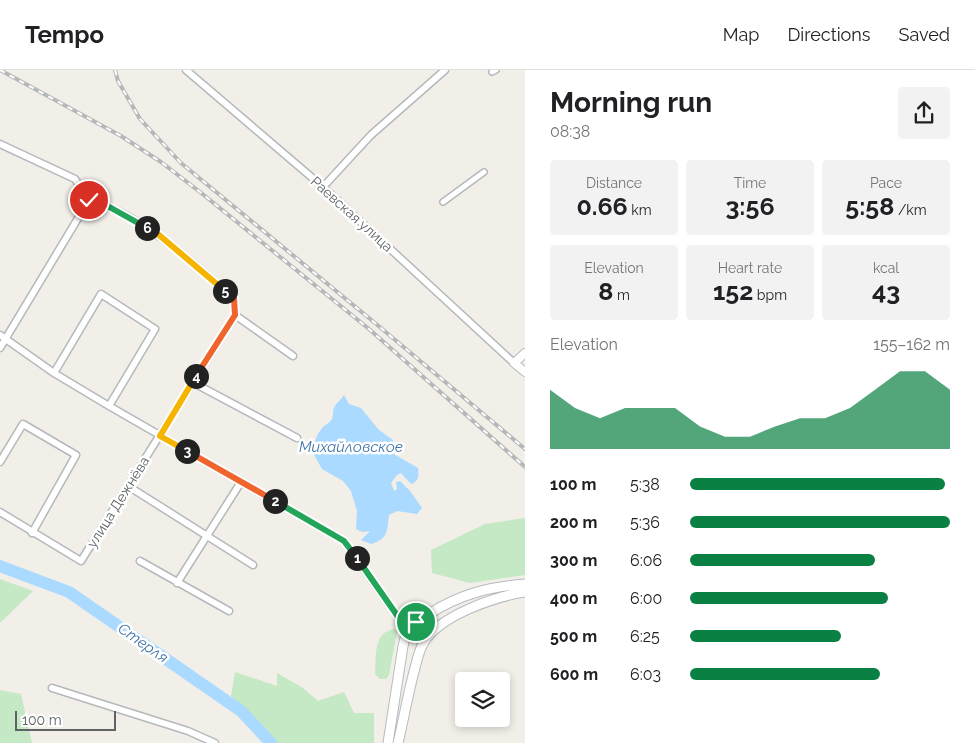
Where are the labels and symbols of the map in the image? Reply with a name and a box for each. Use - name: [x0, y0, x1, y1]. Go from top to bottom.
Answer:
- street label: Раевская улица: [308, 173, 396, 255]
- pin: [68, 179, 110, 221]
- pin: 6: [134, 216, 160, 240]
- pin: 5: [212, 278, 238, 304]
- pin: 4: [184, 364, 208, 388]
- pin: 3: [174, 438, 200, 464]
- water label: Михайловское: [299, 438, 403, 456]
- street label: улица Дежнёва: [84, 453, 152, 551]
- pin: 2: [262, 488, 288, 514]
- pin: 1: [344, 546, 370, 570]
- pin: [395, 601, 437, 643]
- water label: Стерля: [114, 619, 172, 667]
- scale bar: [15, 708, 116, 731]

